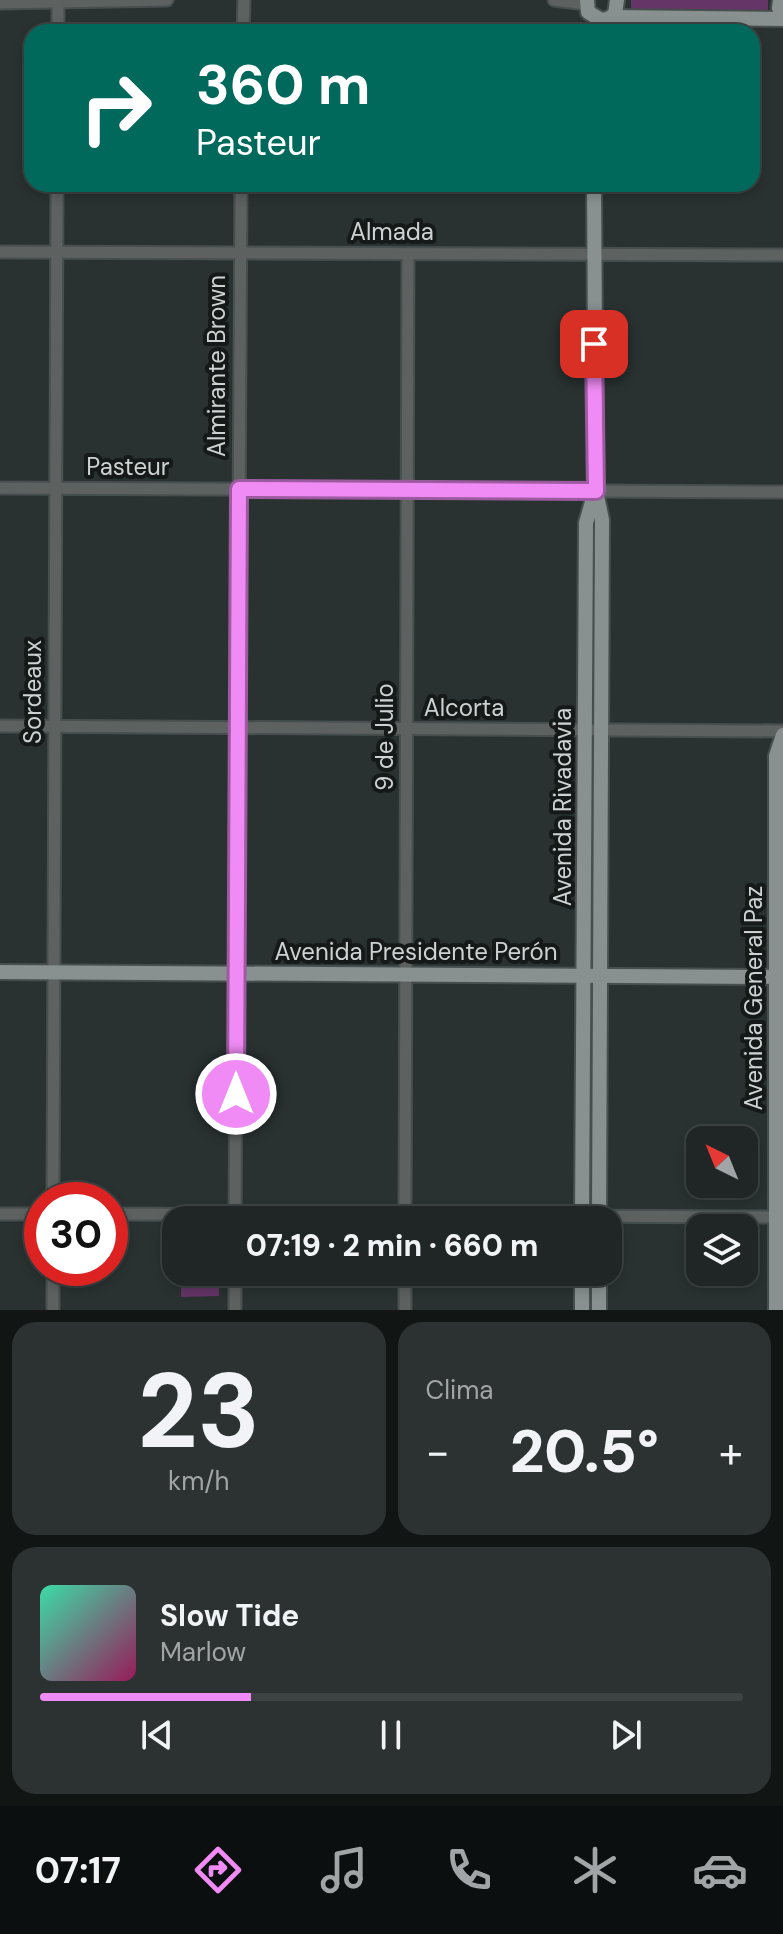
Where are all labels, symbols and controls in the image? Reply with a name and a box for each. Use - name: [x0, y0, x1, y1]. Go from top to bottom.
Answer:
- text: 360 m: [196, 48, 371, 121]
- icon: right: [64, 56, 168, 160]
- text: Pasteur: [196, 119, 321, 166]
- street label: Almada: [350, 216, 434, 247]
- street label: Almirante Brown: [201, 275, 232, 457]
- pin: [560, 310, 628, 378]
- icon: arrive: [572, 322, 616, 366]
- street label: Pasteur: [86, 451, 170, 482]
- street label: Sordeaux: [17, 640, 48, 744]
- street label: 9 de Julio: [369, 683, 400, 791]
- street label: Alcorta: [424, 692, 504, 723]
- street label: Avenida Rivadavia: [547, 708, 578, 906]
- street label: Avenida General Paz: [738, 886, 769, 1110]
- street label: Avenida Presidente Perón: [274, 936, 558, 967]
- position arrow: [194, 1052, 278, 1136]
- north arrow: [686, 1126, 758, 1198]
- map controls: [686, 1126, 758, 1286]
- speed limit sign: 30: [24, 1182, 128, 1286]
- button: layers: [686, 1214, 758, 1286]
- text: 07:19 · 2 min · 660 m: [246, 1226, 538, 1265]
- text: 23: [137, 1344, 260, 1479]
- text: Clima: [426, 1373, 494, 1407]
- text: 20.5°: [510, 1412, 659, 1491]
- text: −: [426, 1423, 450, 1481]
- text: +: [719, 1423, 743, 1481]
- text: km/h: [168, 1464, 229, 1498]
- text: Slow Tide: [160, 1596, 299, 1635]
- text: Marlow: [160, 1635, 246, 1669]
- icon: previous: [135, 1713, 179, 1757]
- icon: pause: [369, 1713, 413, 1757]
- icon: next: [604, 1713, 648, 1757]
- icon: directions: [190, 1842, 246, 1898]
- icon: music: [316, 1842, 372, 1898]
- icon: phone: [441, 1842, 497, 1898]
- icon: climate: [567, 1842, 623, 1898]
- icon: car: [692, 1842, 748, 1898]
- text: 07:17: [35, 1847, 121, 1894]

